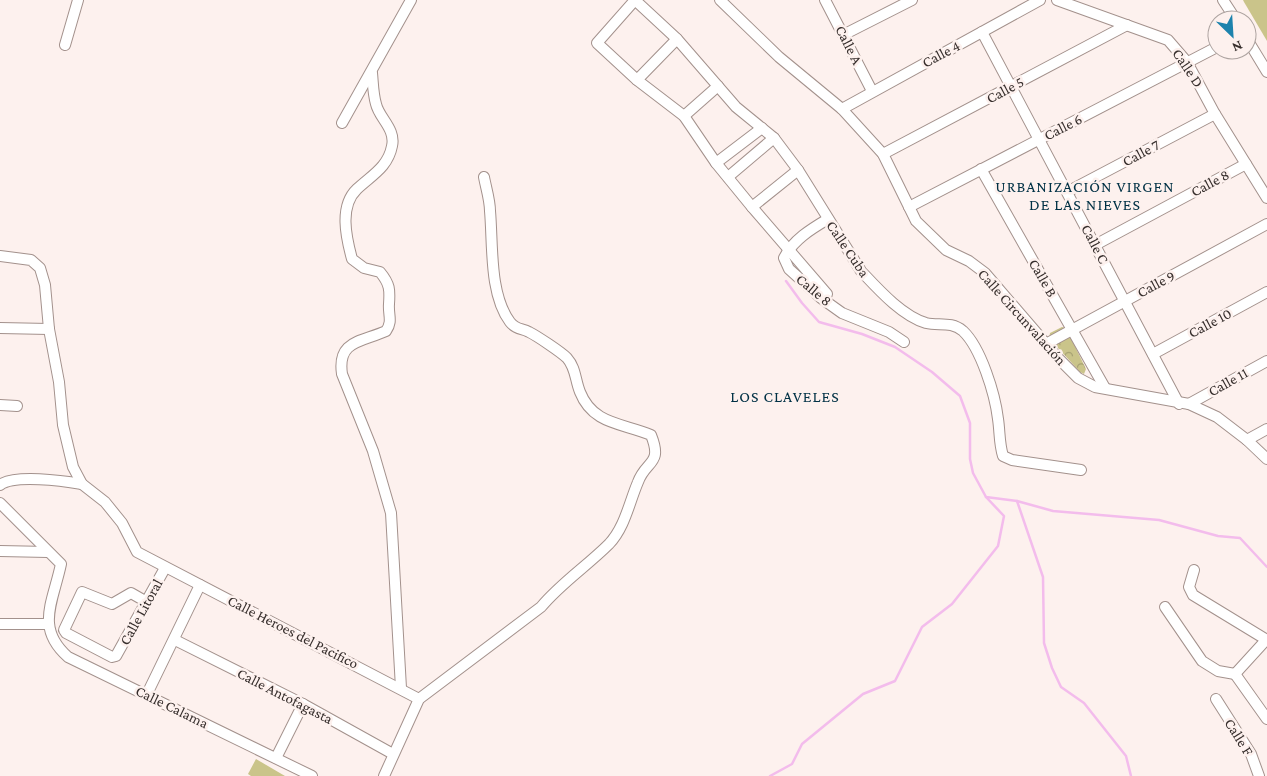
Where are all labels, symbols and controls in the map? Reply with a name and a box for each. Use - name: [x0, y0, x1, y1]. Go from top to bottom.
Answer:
- north arrow: [1207, 10, 1257, 60]
- street label: Calle A: [832, 23, 866, 68]
- street label: Calle 4: [919, 37, 963, 71]
- text: N: [1229, 38, 1245, 56]
- street label: Calle D: [1169, 46, 1207, 90]
- street label: Calle 5: [984, 74, 1026, 106]
- street label: Calle 6: [1041, 111, 1085, 143]
- street label: Calle 7: [1120, 137, 1162, 169]
- street label: Calle 8: [1188, 166, 1232, 200]
- district label: URBANIZACIÓN VIRGEN DE LAS NIEVES: [995, 178, 1175, 213]
- street label: Calle Cuba: [823, 218, 873, 280]
- street label: Calle C: [1078, 222, 1112, 266]
- street label: Calle B: [1026, 256, 1060, 300]
- street label: Calle Circunvalación: [975, 266, 1069, 368]
- street label: Calle 9: [1134, 267, 1178, 301]
- street label: Calle 8: [793, 271, 835, 309]
- street label: Calle 10: [1186, 305, 1234, 341]
- street label: Calle 11: [1205, 365, 1251, 399]
- district label: LOS CLAVELES: [730, 388, 840, 405]
- street label: Calle Litoral: [116, 576, 166, 648]
- street label: Calle Heroes del Pacifico: [225, 592, 361, 672]
- street label: Calle Antofagasta: [234, 665, 336, 728]
- street label: Calle Calama: [133, 683, 211, 731]
- street label: Calle F: [1222, 716, 1257, 759]

